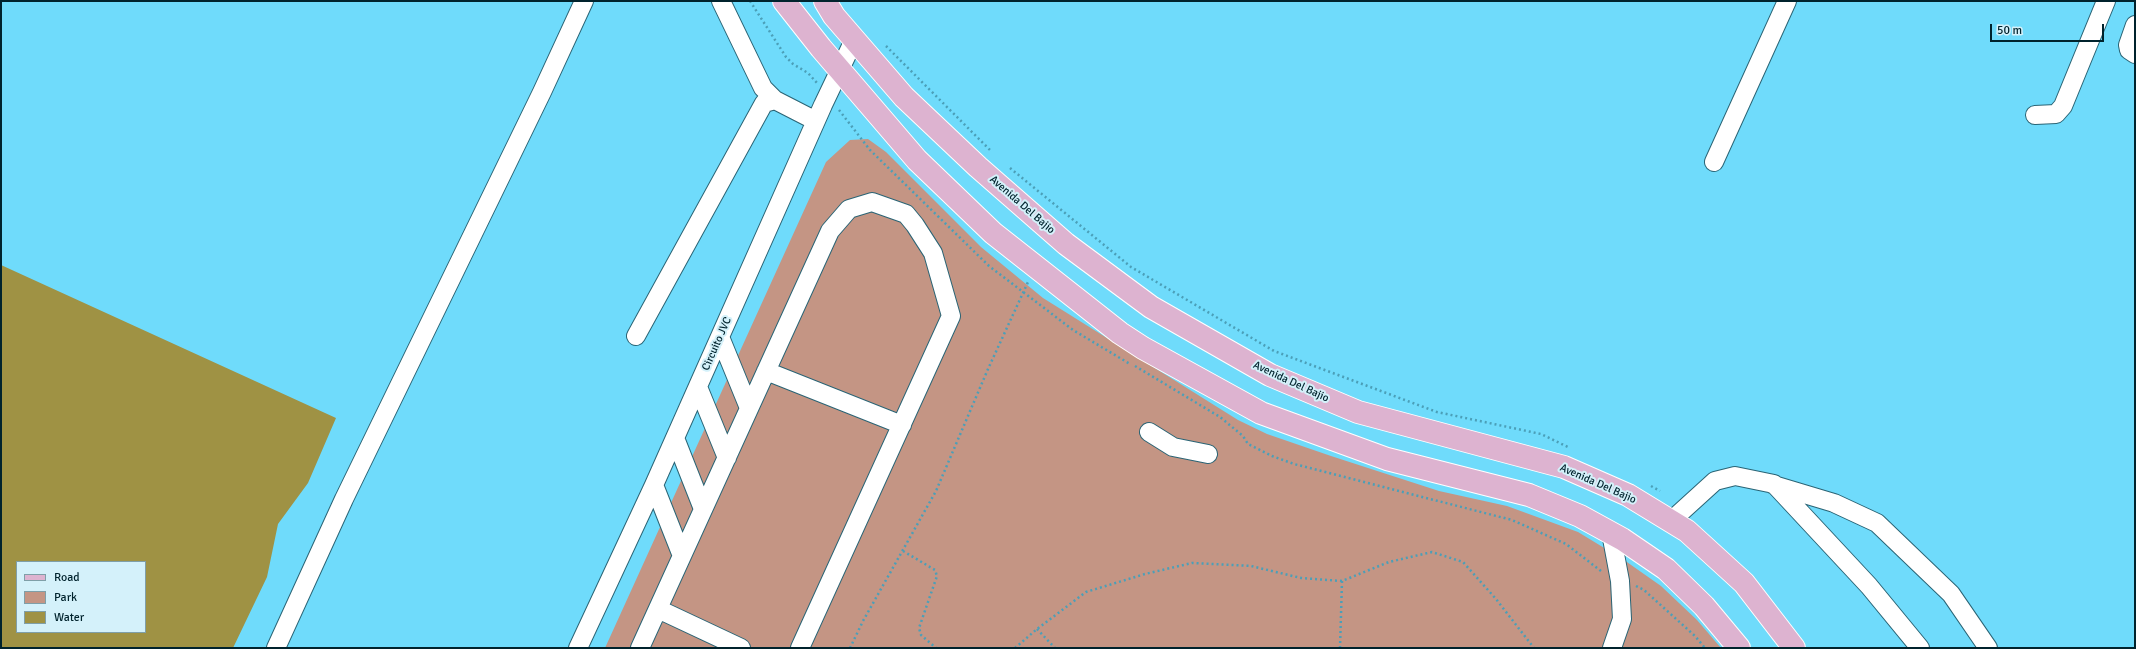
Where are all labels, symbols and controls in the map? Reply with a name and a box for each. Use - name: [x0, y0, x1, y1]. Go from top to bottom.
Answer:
- scale bar: [1992, 16, 2106, 42]
- text: 50 m: [1997, 23, 2022, 38]
- street label: Avenida Del Bajio: [987, 173, 1057, 237]
- street label: Circuito JVC: [699, 315, 735, 373]
- street label: Avenida Del Bajio: [1251, 359, 1331, 405]
- street label: Avenida Del Bajio: [1558, 461, 1638, 507]
- legend: [16, 561, 146, 633]
- text: Road: [54, 570, 80, 585]
- text: Park: [54, 590, 77, 605]
- text: Water: [54, 610, 84, 625]

